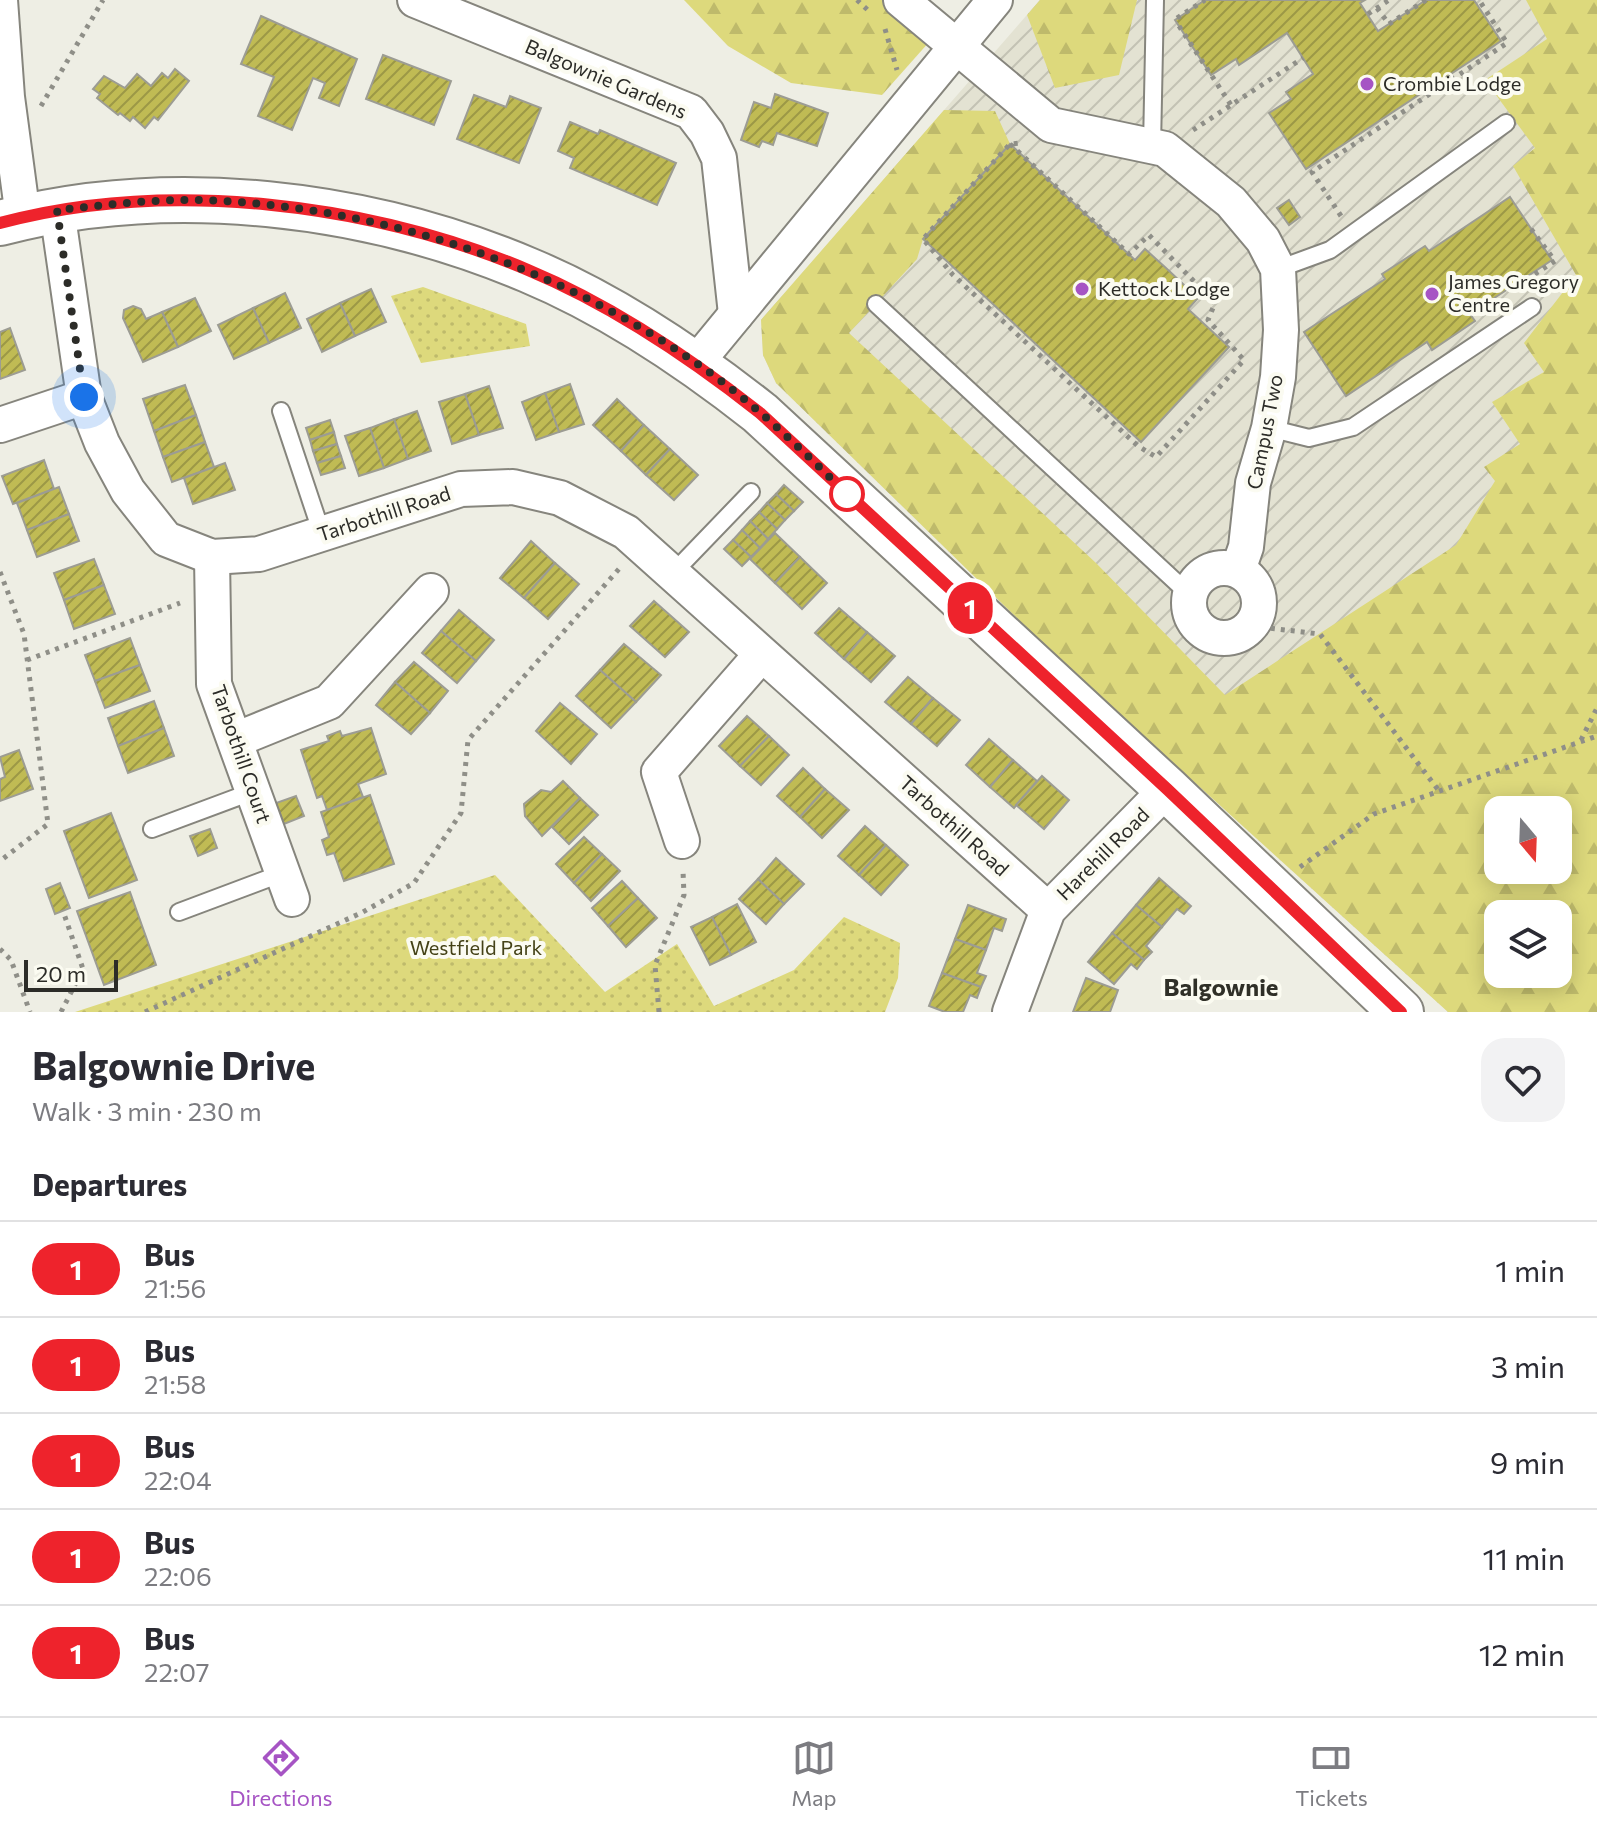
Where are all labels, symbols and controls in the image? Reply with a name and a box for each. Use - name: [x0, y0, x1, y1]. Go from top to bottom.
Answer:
- street label: Balgownie Gardens: [522, 33, 691, 123]
- place label: Crombie Lodge: [1383, 71, 1521, 95]
- marker: Crombie Lodge: [1358, 75, 1376, 93]
- place label: James Gregory Centre: [1448, 269, 1579, 316]
- place label: Kettock Lodge: [1098, 276, 1230, 300]
- marker: Kettock Lodge: [1073, 280, 1091, 298]
- marker: James Gregory Centre: [1423, 285, 1441, 303]
- street label: Campus Two: [1241, 372, 1287, 491]
- your location: [64, 377, 104, 417]
- unlabelled marker: [830, 477, 864, 511]
- street label: Tarbothill Road: [314, 480, 453, 546]
- line badge: 1: [944, 582, 996, 634]
- text: 1: [964, 591, 976, 625]
- street label: Tarbothill Court: [207, 681, 277, 826]
- street label: Tarbothill Road: [895, 770, 1014, 881]
- north arrow: [1484, 796, 1572, 884]
- map controls: [1484, 796, 1572, 988]
- street label: Harehill Road: [1051, 802, 1154, 905]
- button: layers: [1484, 900, 1572, 988]
- park label: Westfield Park: [410, 935, 543, 959]
- scale bar: [24, 956, 118, 992]
- text: 20 m: [36, 960, 86, 987]
- district label: Balgownie: [1164, 972, 1279, 1001]
- button: heart: [1481, 1038, 1565, 1122]
- text: Balgownie Drive: [32, 1041, 315, 1088]
- text: Walk · 3 min · 230 m: [32, 1095, 262, 1126]
- text: Departures: [32, 1165, 187, 1202]
- text: Bus: [144, 1235, 195, 1272]
- text: 1 min: [1495, 1251, 1565, 1288]
- text: 1: [70, 1252, 82, 1286]
- text: 21:56: [144, 1272, 206, 1303]
- text: Bus: [144, 1331, 195, 1368]
- text: 3 min: [1491, 1347, 1565, 1384]
- text: 1: [70, 1348, 82, 1382]
- text: 21:58: [144, 1368, 206, 1399]
- text: Bus: [144, 1427, 195, 1464]
- text: 9 min: [1490, 1443, 1565, 1480]
- text: 1: [70, 1444, 82, 1478]
- text: 22:04: [144, 1464, 212, 1495]
- text: Bus: [144, 1523, 195, 1560]
- text: 11 min: [1483, 1539, 1565, 1576]
- text: 1: [70, 1540, 82, 1574]
- text: 22:06: [144, 1560, 212, 1591]
- text: Bus: [144, 1619, 195, 1656]
- text: 12 min: [1479, 1635, 1565, 1672]
- text: 1: [70, 1636, 82, 1670]
- text: 22:07: [144, 1656, 210, 1687]
- tab: Directions: [229, 1736, 333, 1811]
- tab: Map: [791, 1736, 837, 1811]
- tab: Tickets: [1295, 1736, 1368, 1811]

